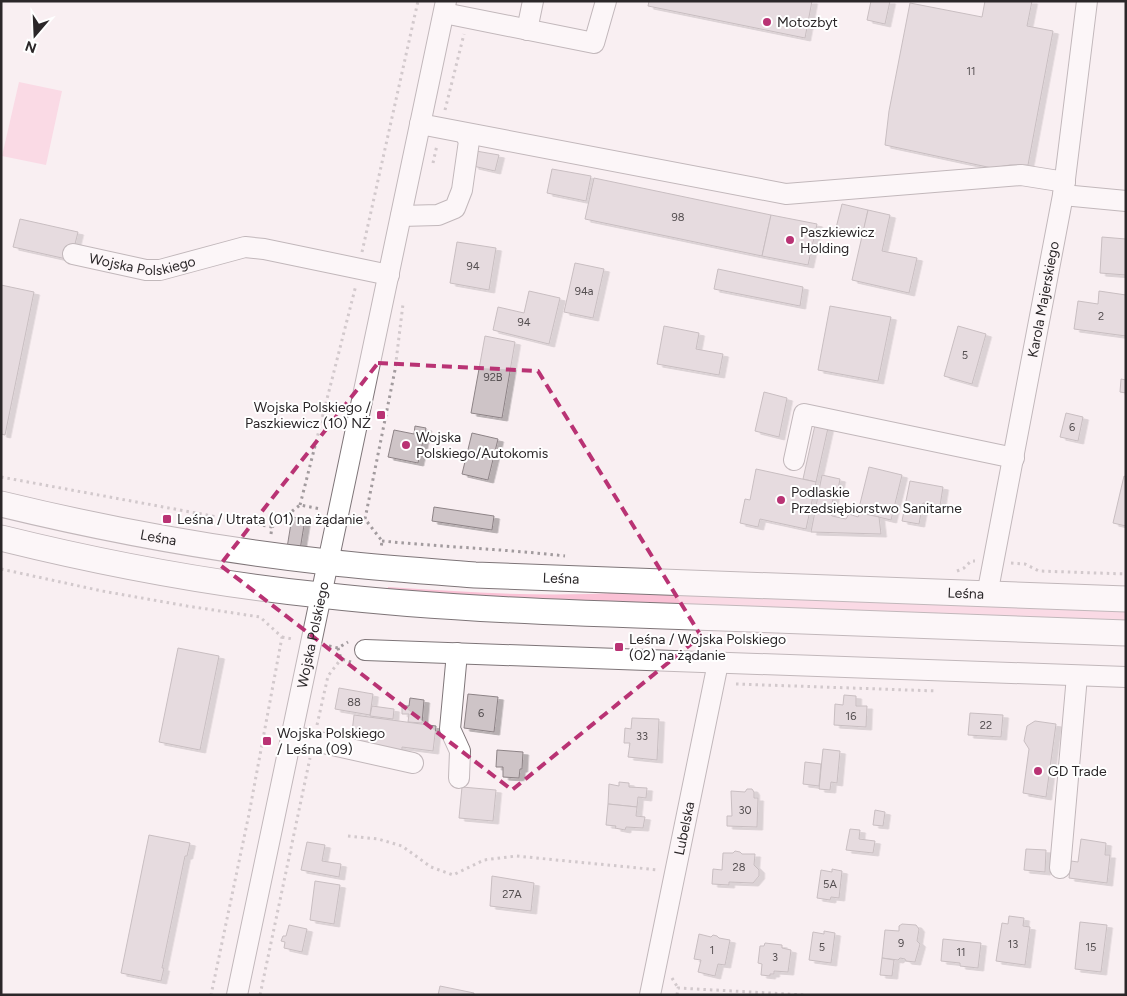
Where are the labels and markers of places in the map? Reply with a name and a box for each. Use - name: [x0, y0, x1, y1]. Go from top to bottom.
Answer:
- place label: Motozbyt: [777, 14, 838, 31]
- marker: Motozbyt: [761, 16, 773, 28]
- place label: Paszkiewicz Holding: [800, 224, 875, 257]
- marker: Paszkiewicz Holding: [784, 234, 796, 246]
- place label: Wojska Polskiego / Paszkiewicz (10) NŻ: [245, 399, 372, 432]
- marker: Wojska Polskiego / Paszkiewicz (10) NŻ: [375, 409, 387, 421]
- place label: Wojska Polskiego/Autokomis: [416, 429, 548, 462]
- marker: Wojska Polskiego/Autokomis: [400, 439, 412, 451]
- place label: Podlaskie Przedsiębiorstwo Sanitarne: [791, 484, 962, 517]
- marker: Podlaskie Przedsiębiorstwo Sanitarne: [775, 494, 787, 506]
- place label: Leśna / Utrata (01) na żądanie: [177, 511, 364, 528]
- marker: Leśna / Utrata (01) na żądanie: [161, 513, 173, 525]
- place label: Leśna / Wojska Polskiego (02) na żądanie: [629, 631, 786, 664]
- marker: Leśna / Wojska Polskiego (02) na żądanie: [613, 641, 625, 653]
- place label: Wojska Polskiego / Leśna (09): [277, 725, 385, 758]
- marker: Wojska Polskiego / Leśna (09): [261, 735, 273, 747]
- place label: GD Trade: [1048, 763, 1107, 780]
- marker: GD Trade: [1032, 765, 1044, 777]

